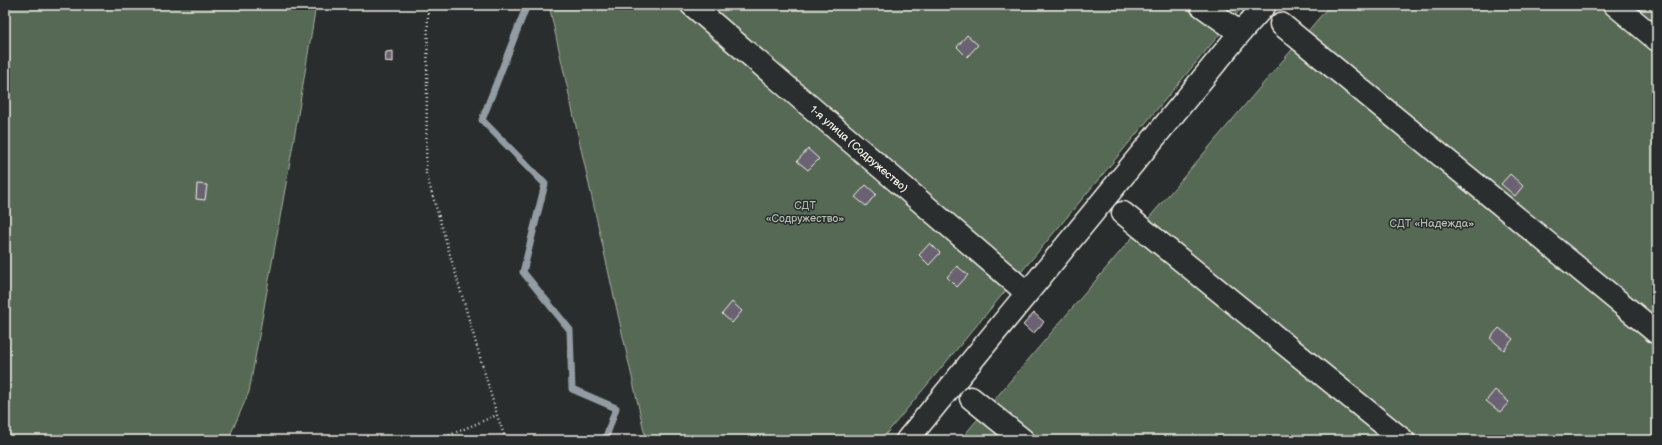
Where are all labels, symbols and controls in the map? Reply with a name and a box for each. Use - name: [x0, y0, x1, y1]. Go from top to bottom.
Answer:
- street label: 1-я улица (Содружество): [807, 103, 911, 195]
- park label: СДТ «Содружество»: [766, 199, 844, 225]
- park label: СДТ «Надежда»: [1390, 217, 1474, 230]

